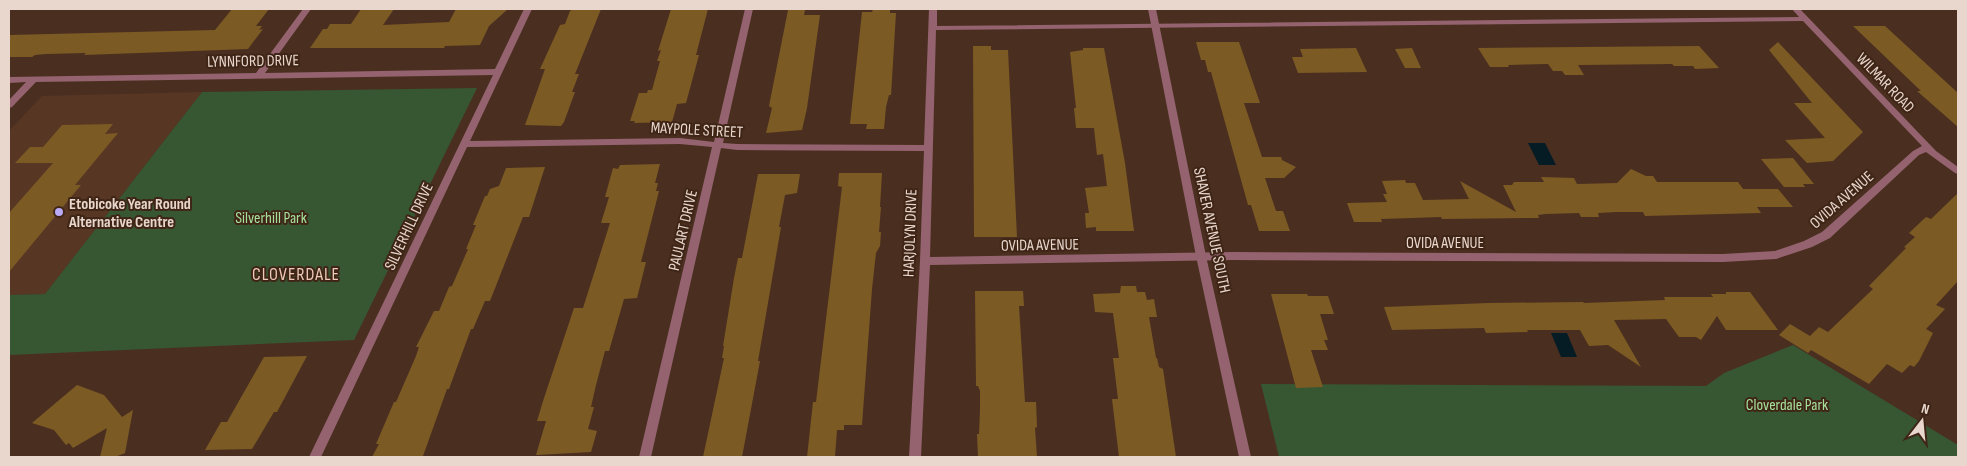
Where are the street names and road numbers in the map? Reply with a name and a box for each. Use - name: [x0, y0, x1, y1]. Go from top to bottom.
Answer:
- street label: WILMAR ROAD: [1852, 49, 1918, 117]
- street label: LYNNFORD DRIVE: [207, 51, 299, 72]
- street label: MAYPOLE STREET: [650, 119, 744, 142]
- street label: SHAVER AVENUE SOUTH: [1189, 166, 1234, 295]
- street label: OVIDA AVENUE: [1806, 167, 1878, 233]
- street label: SILVERHILL DRIVE: [381, 180, 438, 273]
- street label: PAULART DRIVE: [665, 188, 702, 273]
- street label: HARJOLYN DRIVE: [899, 189, 922, 277]
- street label: OVIDA AVENUE: [1406, 234, 1484, 253]
- street label: OVIDA AVENUE: [1001, 235, 1079, 256]

